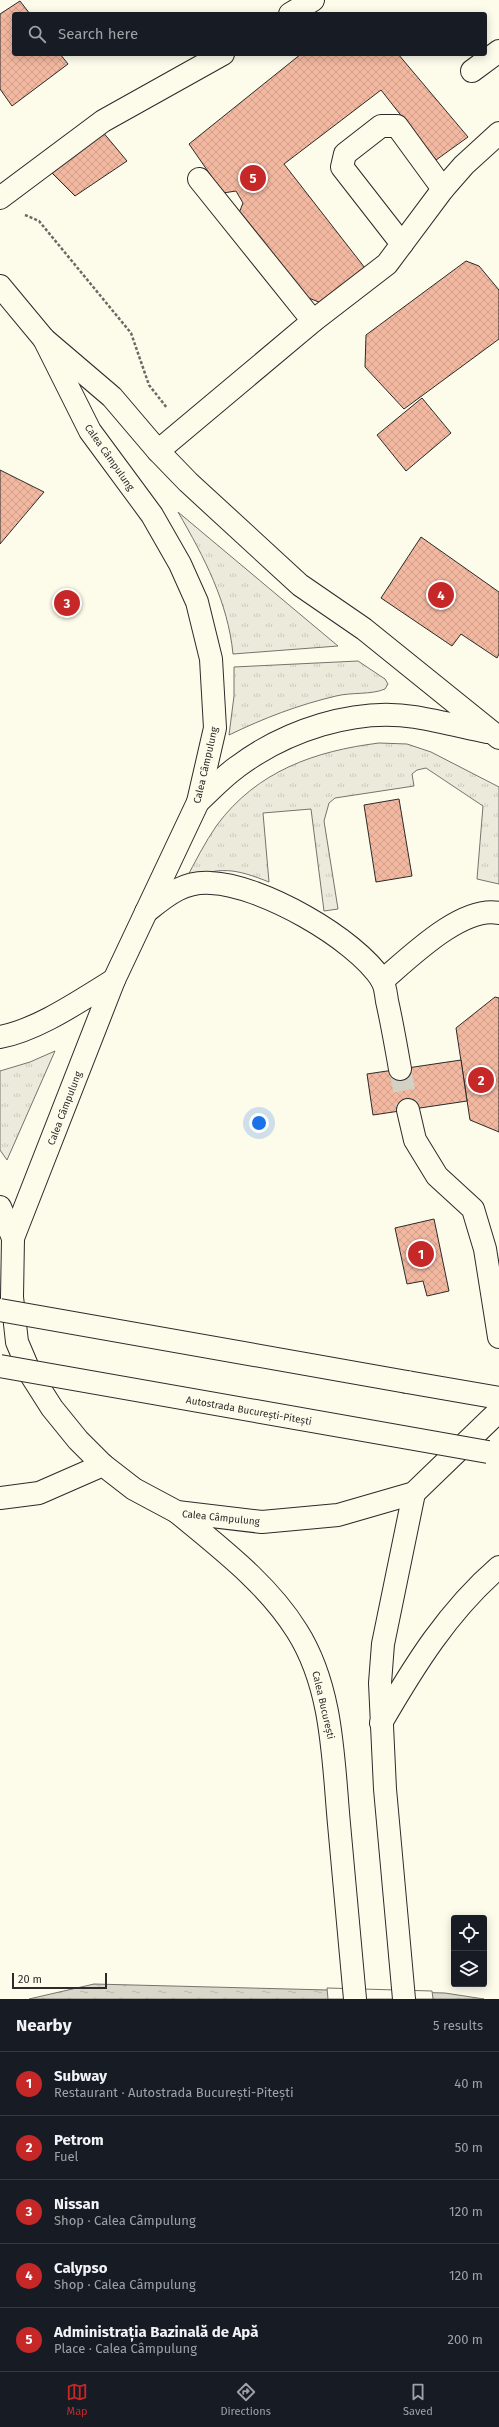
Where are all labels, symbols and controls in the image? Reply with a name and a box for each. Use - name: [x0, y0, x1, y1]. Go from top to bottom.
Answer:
- search box: [12, 12, 487, 56]
- icon: search: [26, 23, 48, 45]
- text: Search here: [58, 25, 138, 43]
- pin: 5: [240, 163, 266, 193]
- street label: Calea Câmpulung: [82, 422, 137, 494]
- pin: 4: [428, 580, 454, 610]
- pin: 3: [54, 588, 80, 618]
- street label: Calea Câmpulung: [191, 725, 221, 805]
- pin: 2: [468, 1065, 494, 1095]
- street label: Calea Câmpulung: [45, 1069, 85, 1147]
- your location: [249, 1113, 269, 1133]
- pin: 1: [408, 1239, 434, 1269]
- street label: Autostrada București-Pitești: [185, 1394, 313, 1428]
- street label: Calea Câmpulung: [181, 1508, 261, 1528]
- street label: Calea București: [309, 1670, 337, 1741]
- map controls: [451, 1915, 487, 1987]
- button: locate: [451, 1915, 487, 1951]
- button: layers: [451, 1951, 487, 1987]
- scale bar: [12, 1971, 107, 1990]
- text: 20 m: [18, 1973, 42, 1986]
- text: Nearby: [16, 2015, 71, 2036]
- text: 5 results: [433, 2018, 483, 2033]
- text: Subway: [54, 2067, 107, 2085]
- text: 1: [26, 2076, 32, 2091]
- text: 40 m: [454, 2076, 483, 2091]
- text: Restaurant · Autostrada București-Pitești: [54, 2085, 294, 2100]
- text: Petrom: [54, 2131, 104, 2149]
- text: 2: [26, 2140, 32, 2155]
- text: 50 m: [455, 2140, 483, 2155]
- text: Fuel: [54, 2149, 78, 2164]
- text: Nissan: [54, 2195, 99, 2213]
- text: 3: [26, 2204, 32, 2219]
- text: 120 m: [449, 2204, 483, 2219]
- text: Shop · Calea Câmpulung: [54, 2213, 196, 2228]
- text: Calypso: [54, 2259, 108, 2277]
- text: 4: [25, 2268, 33, 2283]
- text: 120 m: [449, 2268, 483, 2283]
- text: Shop · Calea Câmpulung: [54, 2277, 196, 2292]
- text: Administrația Bazinală de Apă: [54, 2323, 258, 2341]
- text: 5: [26, 2332, 32, 2347]
- text: 200 m: [447, 2332, 483, 2347]
- text: Place · Calea Câmpulung: [54, 2341, 197, 2356]
- tab: Map: [66, 2381, 88, 2418]
- tab: Directions: [220, 2381, 271, 2418]
- tab: Saved: [403, 2381, 433, 2418]

